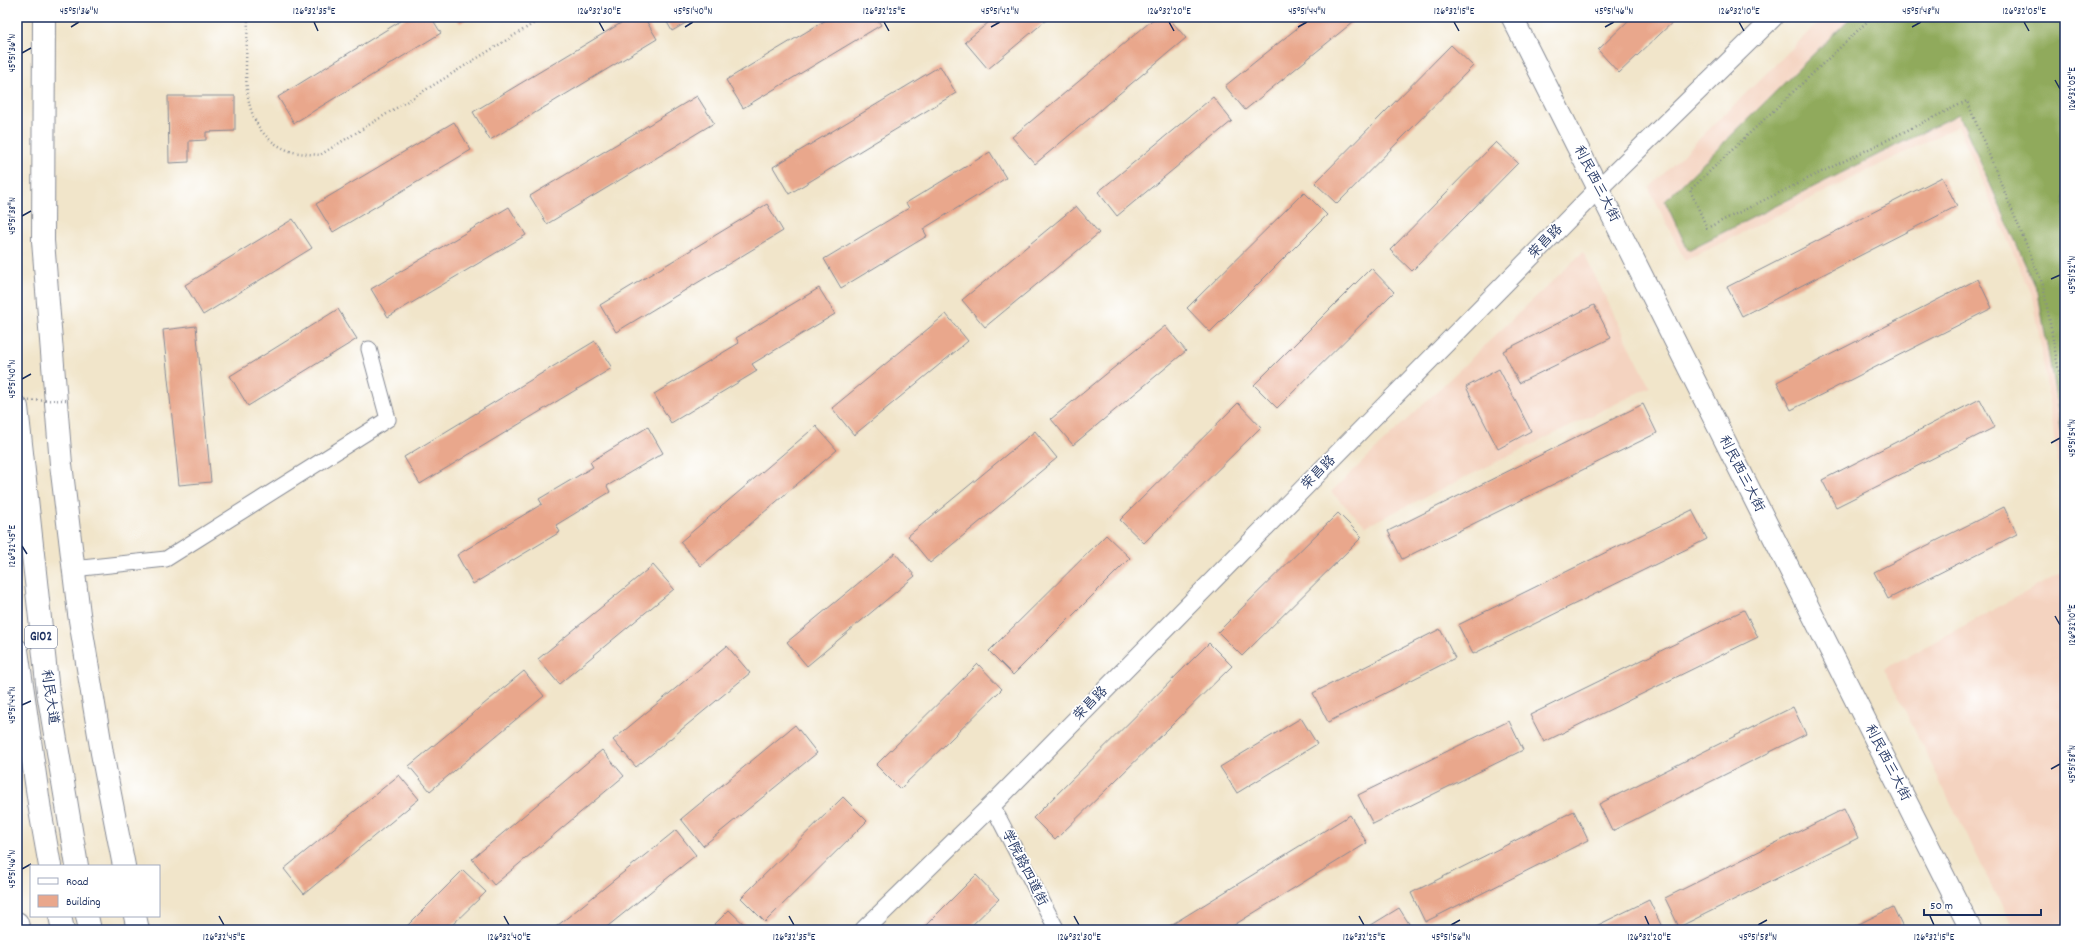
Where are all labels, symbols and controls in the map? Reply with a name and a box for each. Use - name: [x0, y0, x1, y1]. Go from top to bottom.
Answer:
- text: 45°51'36"N: [60, 5, 98, 19]
- text: 126°32'35"E: [293, 5, 336, 19]
- text: 126°32'30"E: [577, 5, 621, 19]
- text: 45°51'40"N: [674, 5, 712, 19]
- text: 126°32'25"E: [863, 5, 906, 19]
- text: 45°51'42"N: [981, 5, 1019, 19]
- text: 126°32'20"E: [1147, 5, 1191, 19]
- text: 45°51'44"N: [1288, 5, 1326, 19]
- text: 126°32'15"E: [1434, 5, 1475, 19]
- text: 45°51'46"N: [1595, 5, 1633, 19]
- text: 126°32'10"E: [1718, 5, 1760, 19]
- text: 45°51'48"N: [1902, 5, 1940, 19]
- text: 126°32'05"E: [2002, 5, 2046, 19]
- text: 45°51'36"N: [6, 34, 20, 72]
- text: 126°32'05"E: [2066, 67, 2080, 111]
- street label: 利民西三大街: [1568, 142, 1624, 226]
- text: 45°51'38"N: [6, 197, 20, 235]
- street label: 荣昌路: [1524, 220, 1568, 264]
- text: 45°51'52"N: [2066, 256, 2080, 294]
- text: 45°51'40"N: [6, 360, 20, 398]
- text: 45°51'54"N: [2066, 419, 2080, 457]
- street label: 利民西三大街: [1713, 432, 1769, 516]
- street label: 荣昌路: [1297, 451, 1341, 495]
- text: 126°32'45"E: [6, 524, 20, 567]
- text: 126°32'10"E: [2066, 604, 2080, 646]
- road number: G102: [25, 626, 57, 648]
- street label: 利民大道: [35, 668, 63, 726]
- street label: 荣昌路: [1069, 682, 1113, 726]
- text: 45°51'44"N: [6, 686, 20, 724]
- street label: 利民西三大街: [1859, 721, 1915, 805]
- text: 45°51'58"N: [2066, 745, 2080, 783]
- street label: 学院路四道街: [996, 826, 1052, 910]
- text: 45°51'46"N: [6, 850, 20, 888]
- legend: [30, 865, 160, 917]
- text: Road: [66, 874, 88, 891]
- scale bar: [1924, 891, 2041, 917]
- text: Building: [66, 894, 101, 911]
- text: 50 m: [1930, 898, 1953, 915]
- text: 126°32'45"E: [203, 931, 246, 945]
- text: 126°32'40"E: [487, 931, 531, 945]
- text: 126°32'35"E: [773, 931, 816, 945]
- text: 126°32'30"E: [1057, 931, 1101, 945]
- text: 126°32'25"E: [1343, 931, 1386, 945]
- text: 45°51'56"N: [1432, 931, 1470, 945]
- text: 126°32'20"E: [1627, 931, 1671, 945]
- text: 45°51'58"N: [1739, 931, 1777, 945]
- text: 126°32'15"E: [1914, 931, 1955, 945]

